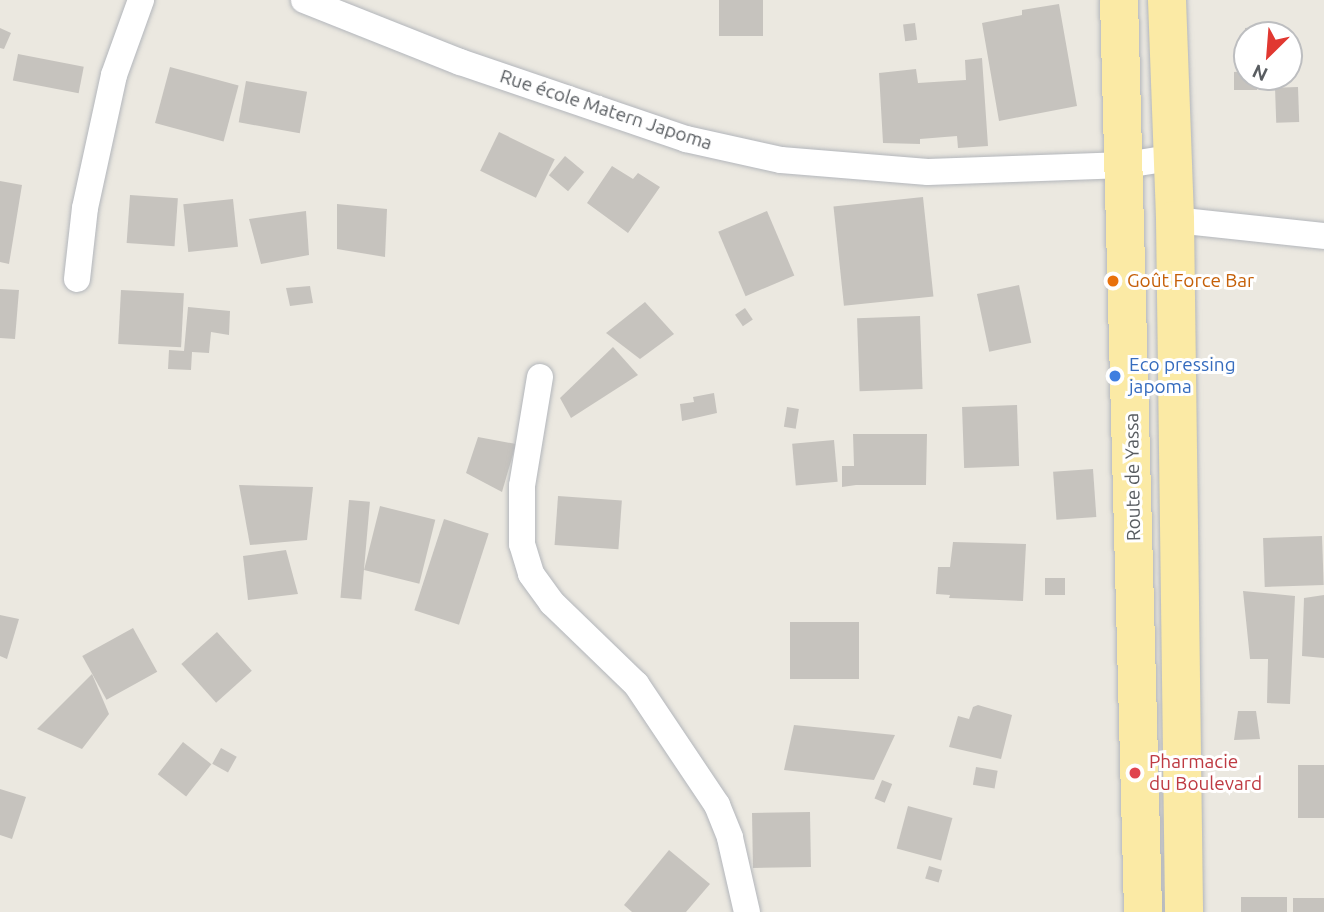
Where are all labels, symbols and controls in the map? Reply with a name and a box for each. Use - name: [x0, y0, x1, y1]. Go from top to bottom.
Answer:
- north arrow: [1233, 21, 1303, 91]
- text: N: [1249, 60, 1271, 86]
- street label: Rue école Matern Japoma: [497, 65, 715, 155]
- place label: Goût Force Bar: [1127, 270, 1254, 292]
- marker: Goût Force Bar: [1105, 273, 1121, 289]
- place label: Eco pressing japoma: [1129, 354, 1236, 398]
- marker: Eco pressing japoma: [1107, 368, 1123, 384]
- street label: Route de Yassa: [1120, 413, 1146, 541]
- place label: Pharmacie du Boulevard: [1149, 751, 1262, 795]
- marker: Pharmacie du Boulevard: [1127, 765, 1143, 781]

